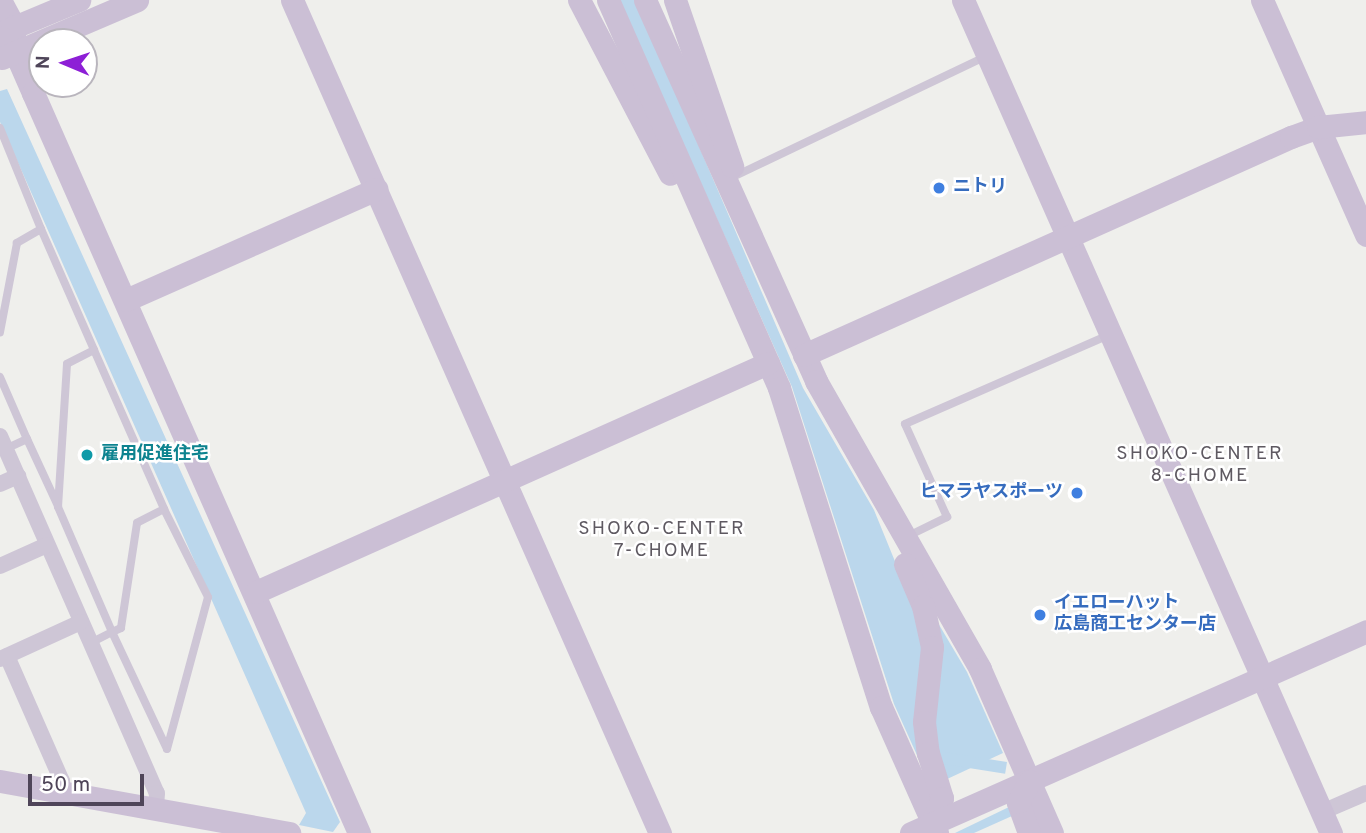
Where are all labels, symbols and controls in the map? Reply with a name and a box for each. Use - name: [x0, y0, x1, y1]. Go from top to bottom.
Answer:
- north arrow: [28, 28, 98, 98]
- text: N: [32, 55, 56, 70]
- place label: ニトリ: [953, 177, 1007, 199]
- marker: ニトリ: [931, 180, 947, 196]
- place label: 雇用促進住宅: [101, 444, 209, 466]
- district label: SHOKO-CENTER 8-CHOME: [1118, 444, 1282, 488]
- marker: 雇用促進住宅: [79, 447, 95, 463]
- place label: ヒマラヤスポーツ: [919, 482, 1063, 504]
- marker: ヒマラヤスポーツ: [1069, 485, 1085, 501]
- district label: SHOKO-CENTER 7-CHOME: [580, 519, 744, 563]
- place label: イエローハット 広島商工センター店: [1054, 594, 1216, 636]
- marker: イエローハット 広島商工センター店: [1032, 607, 1048, 623]
- scale bar: [32, 760, 147, 804]
- text: 50 m: [41, 772, 90, 799]

